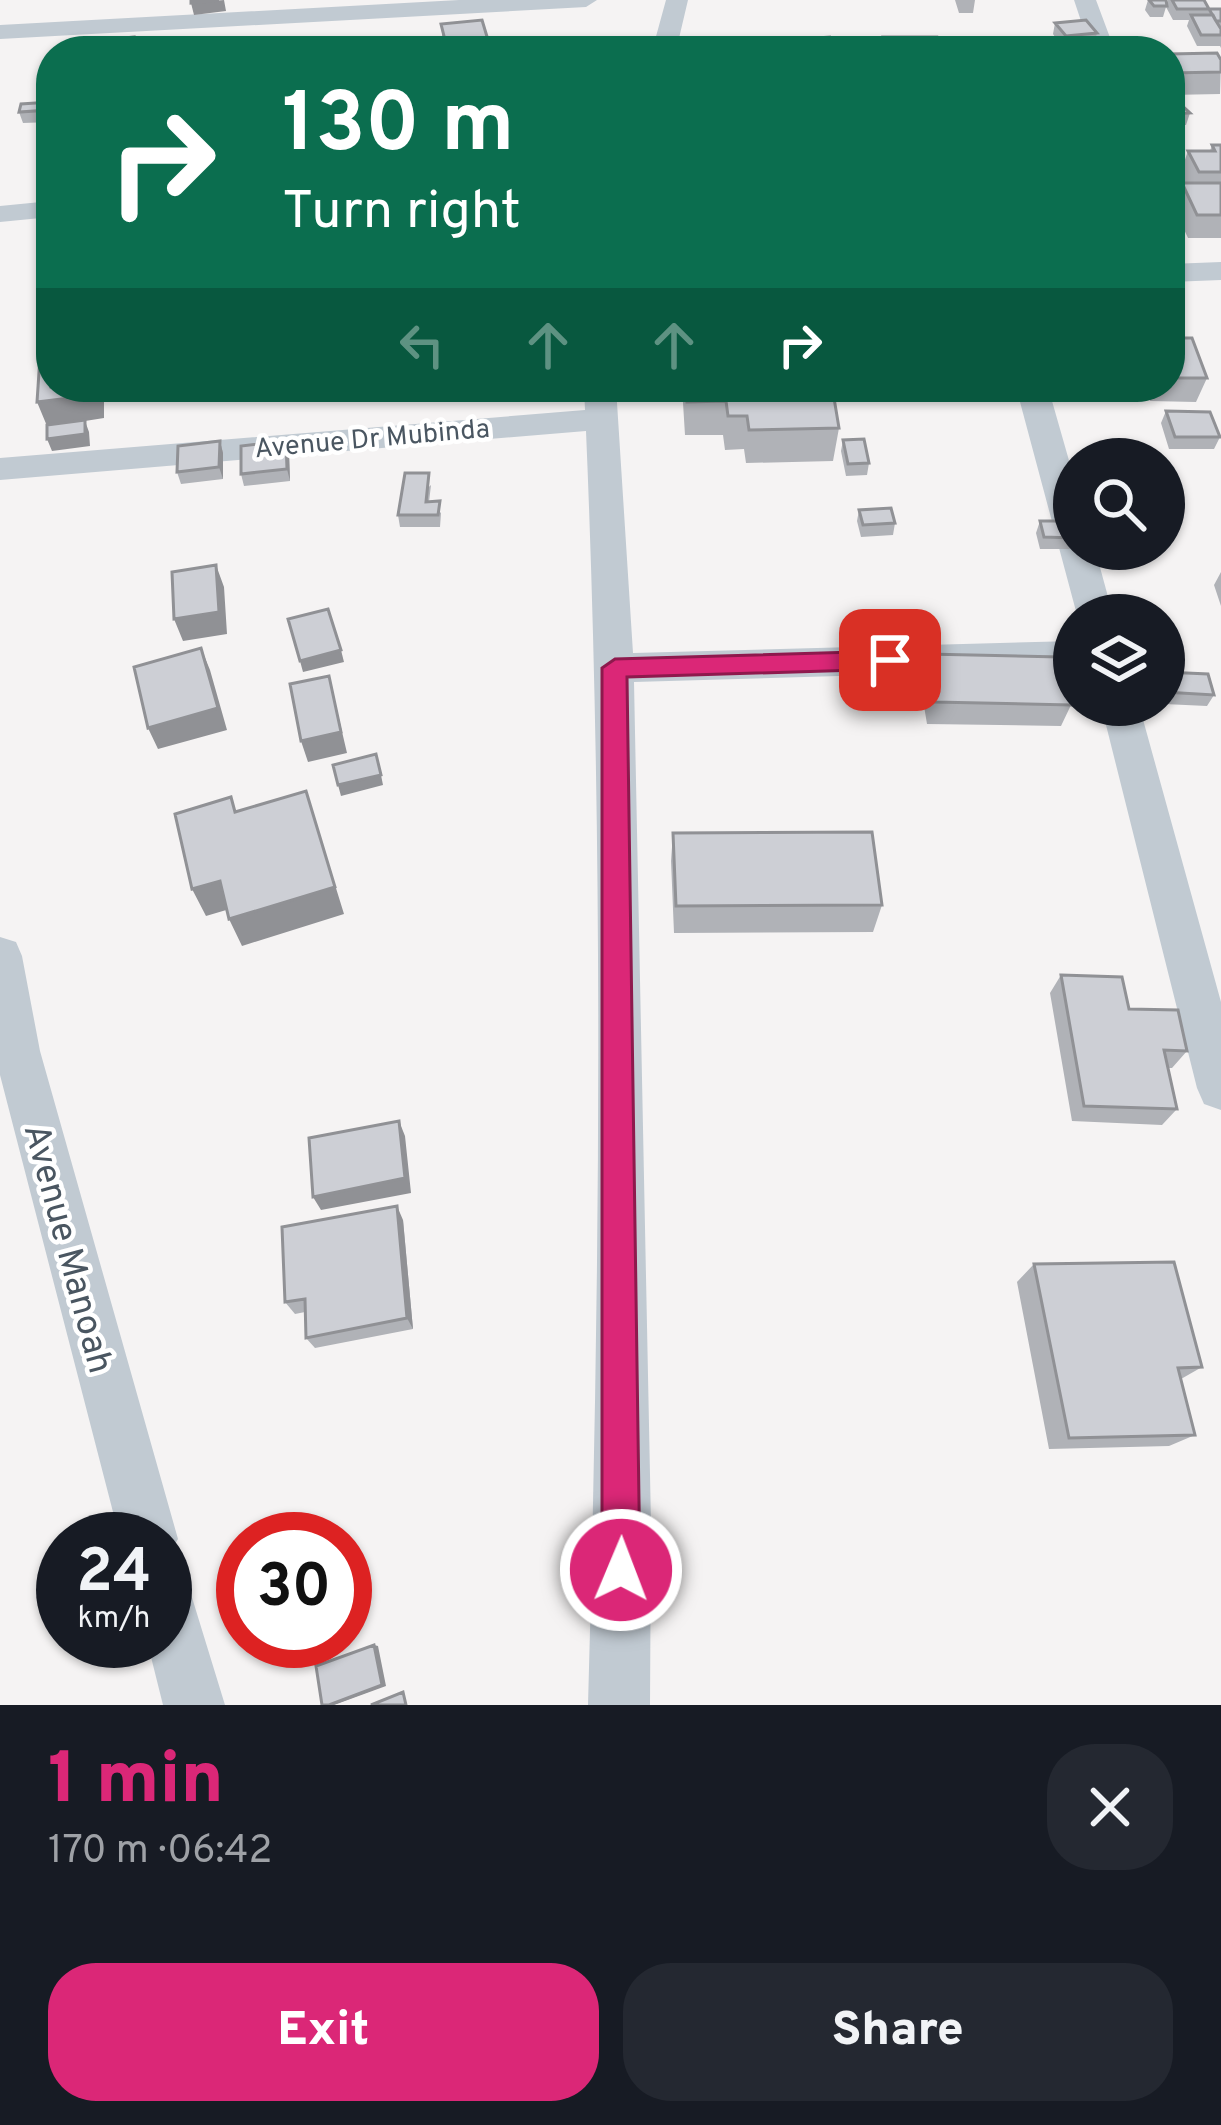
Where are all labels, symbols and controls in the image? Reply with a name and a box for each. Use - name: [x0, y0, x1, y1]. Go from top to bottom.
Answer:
- text: 130 m: [282, 75, 514, 181]
- icon: right: [84, 84, 240, 240]
- text: Turn right: [282, 179, 521, 248]
- icon: left: [389, 312, 455, 378]
- icon: ahead: [515, 312, 581, 378]
- icon: ahead: [641, 312, 707, 378]
- icon: right: [767, 312, 833, 378]
- street label: Avenue Dr Mubinda: [253, 413, 491, 467]
- map controls: [1053, 438, 1185, 726]
- button: search: [1053, 438, 1185, 570]
- button: layers: [1053, 594, 1185, 726]
- pin: [839, 609, 941, 711]
- icon: arrive: [857, 627, 923, 693]
- street label: Avenue Manoah: [11, 1119, 122, 1379]
- position arrow: [558, 1507, 684, 1633]
- speed limit sign: 30: [216, 1512, 372, 1668]
- text: 24: [76, 1537, 152, 1613]
- text: km/h: [78, 1601, 150, 1638]
- text: 1 min: [48, 1737, 224, 1829]
- button: close: [1047, 1744, 1173, 1870]
- text: 170 m · 06:42: [48, 1828, 272, 1877]
- button: Exit: [48, 1963, 599, 2101]
- button: Share: [623, 1963, 1173, 2101]

